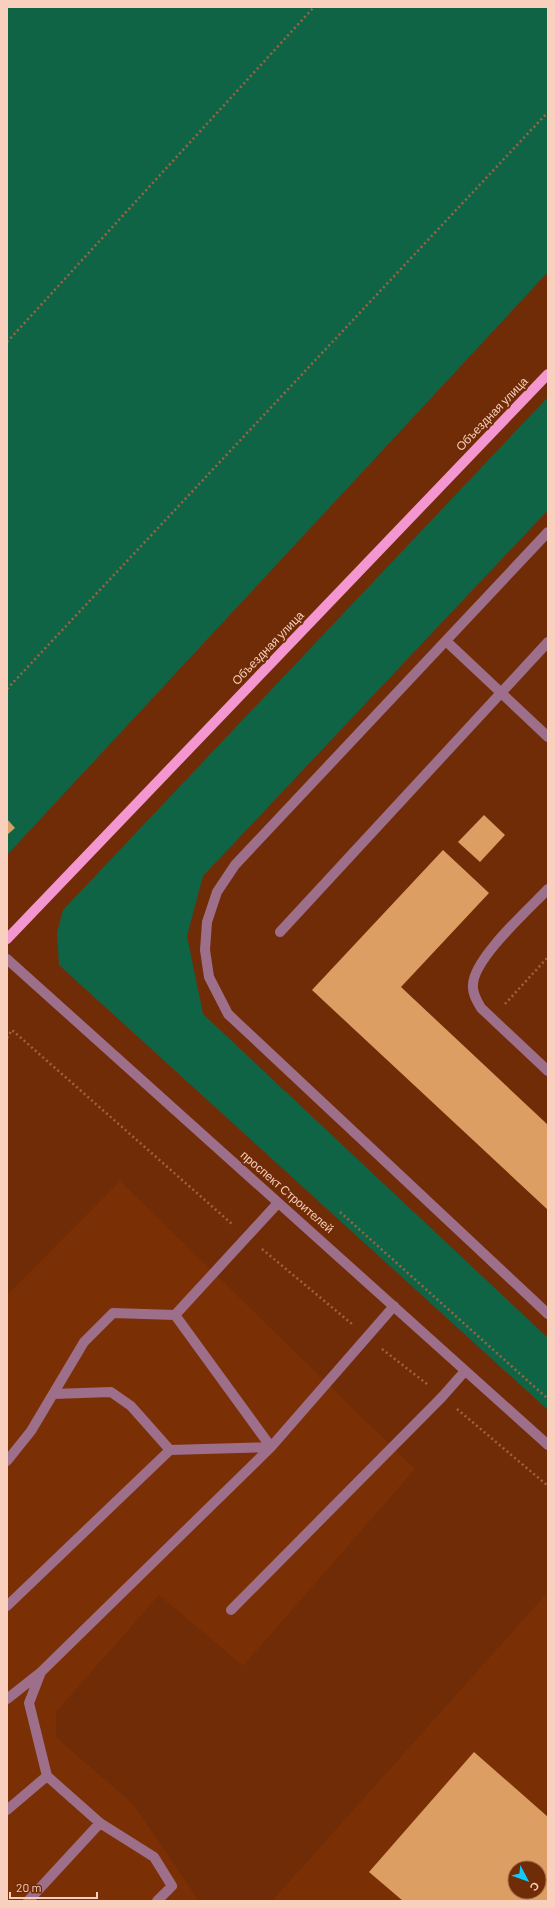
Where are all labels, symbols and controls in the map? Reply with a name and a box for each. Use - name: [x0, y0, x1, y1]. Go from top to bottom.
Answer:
- street label: Объездная улица: [453, 373, 531, 454]
- street label: Объездная улица: [229, 607, 307, 688]
- street label: проспект Строителей: [238, 1147, 337, 1236]
- north arrow: [507, 1860, 547, 1900]
- scale bar: [10, 1874, 97, 1900]
- text: 20 m: [16, 1880, 42, 1894]
- text: С: [527, 1880, 542, 1894]

